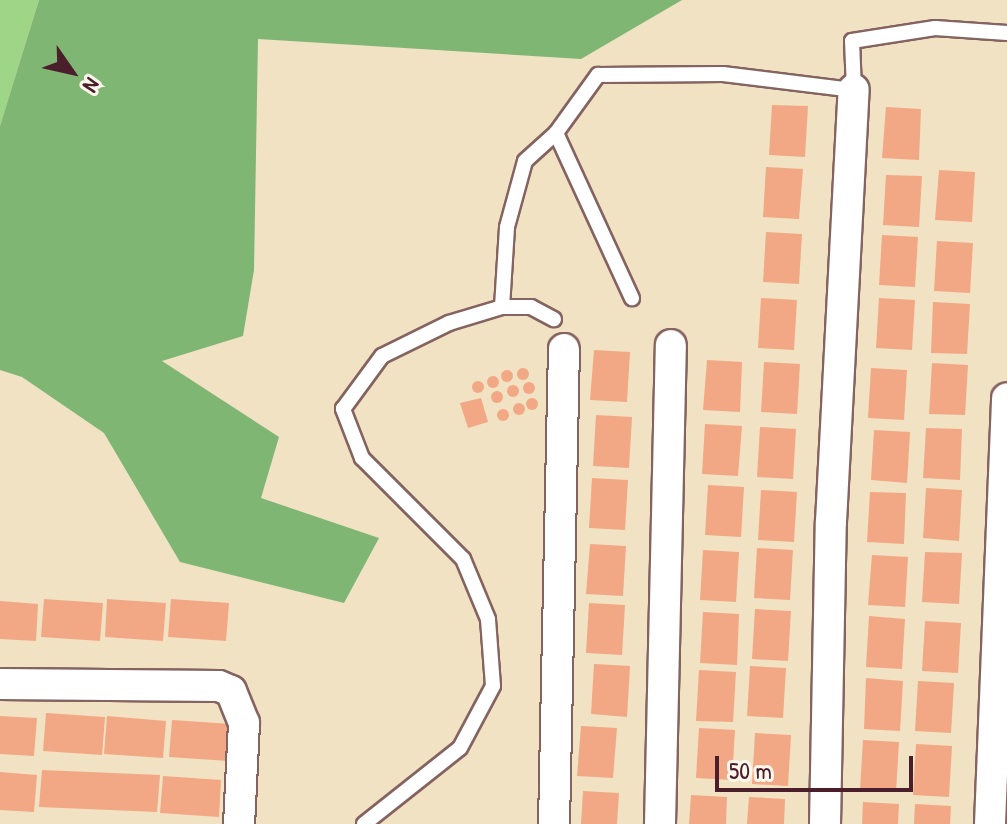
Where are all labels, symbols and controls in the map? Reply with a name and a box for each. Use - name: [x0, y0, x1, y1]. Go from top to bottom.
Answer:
- north arrow: [32, 32, 112, 112]
- text: N: [76, 72, 108, 99]
- scale bar: [719, 740, 917, 790]
- text: 50 m: [729, 754, 772, 786]

